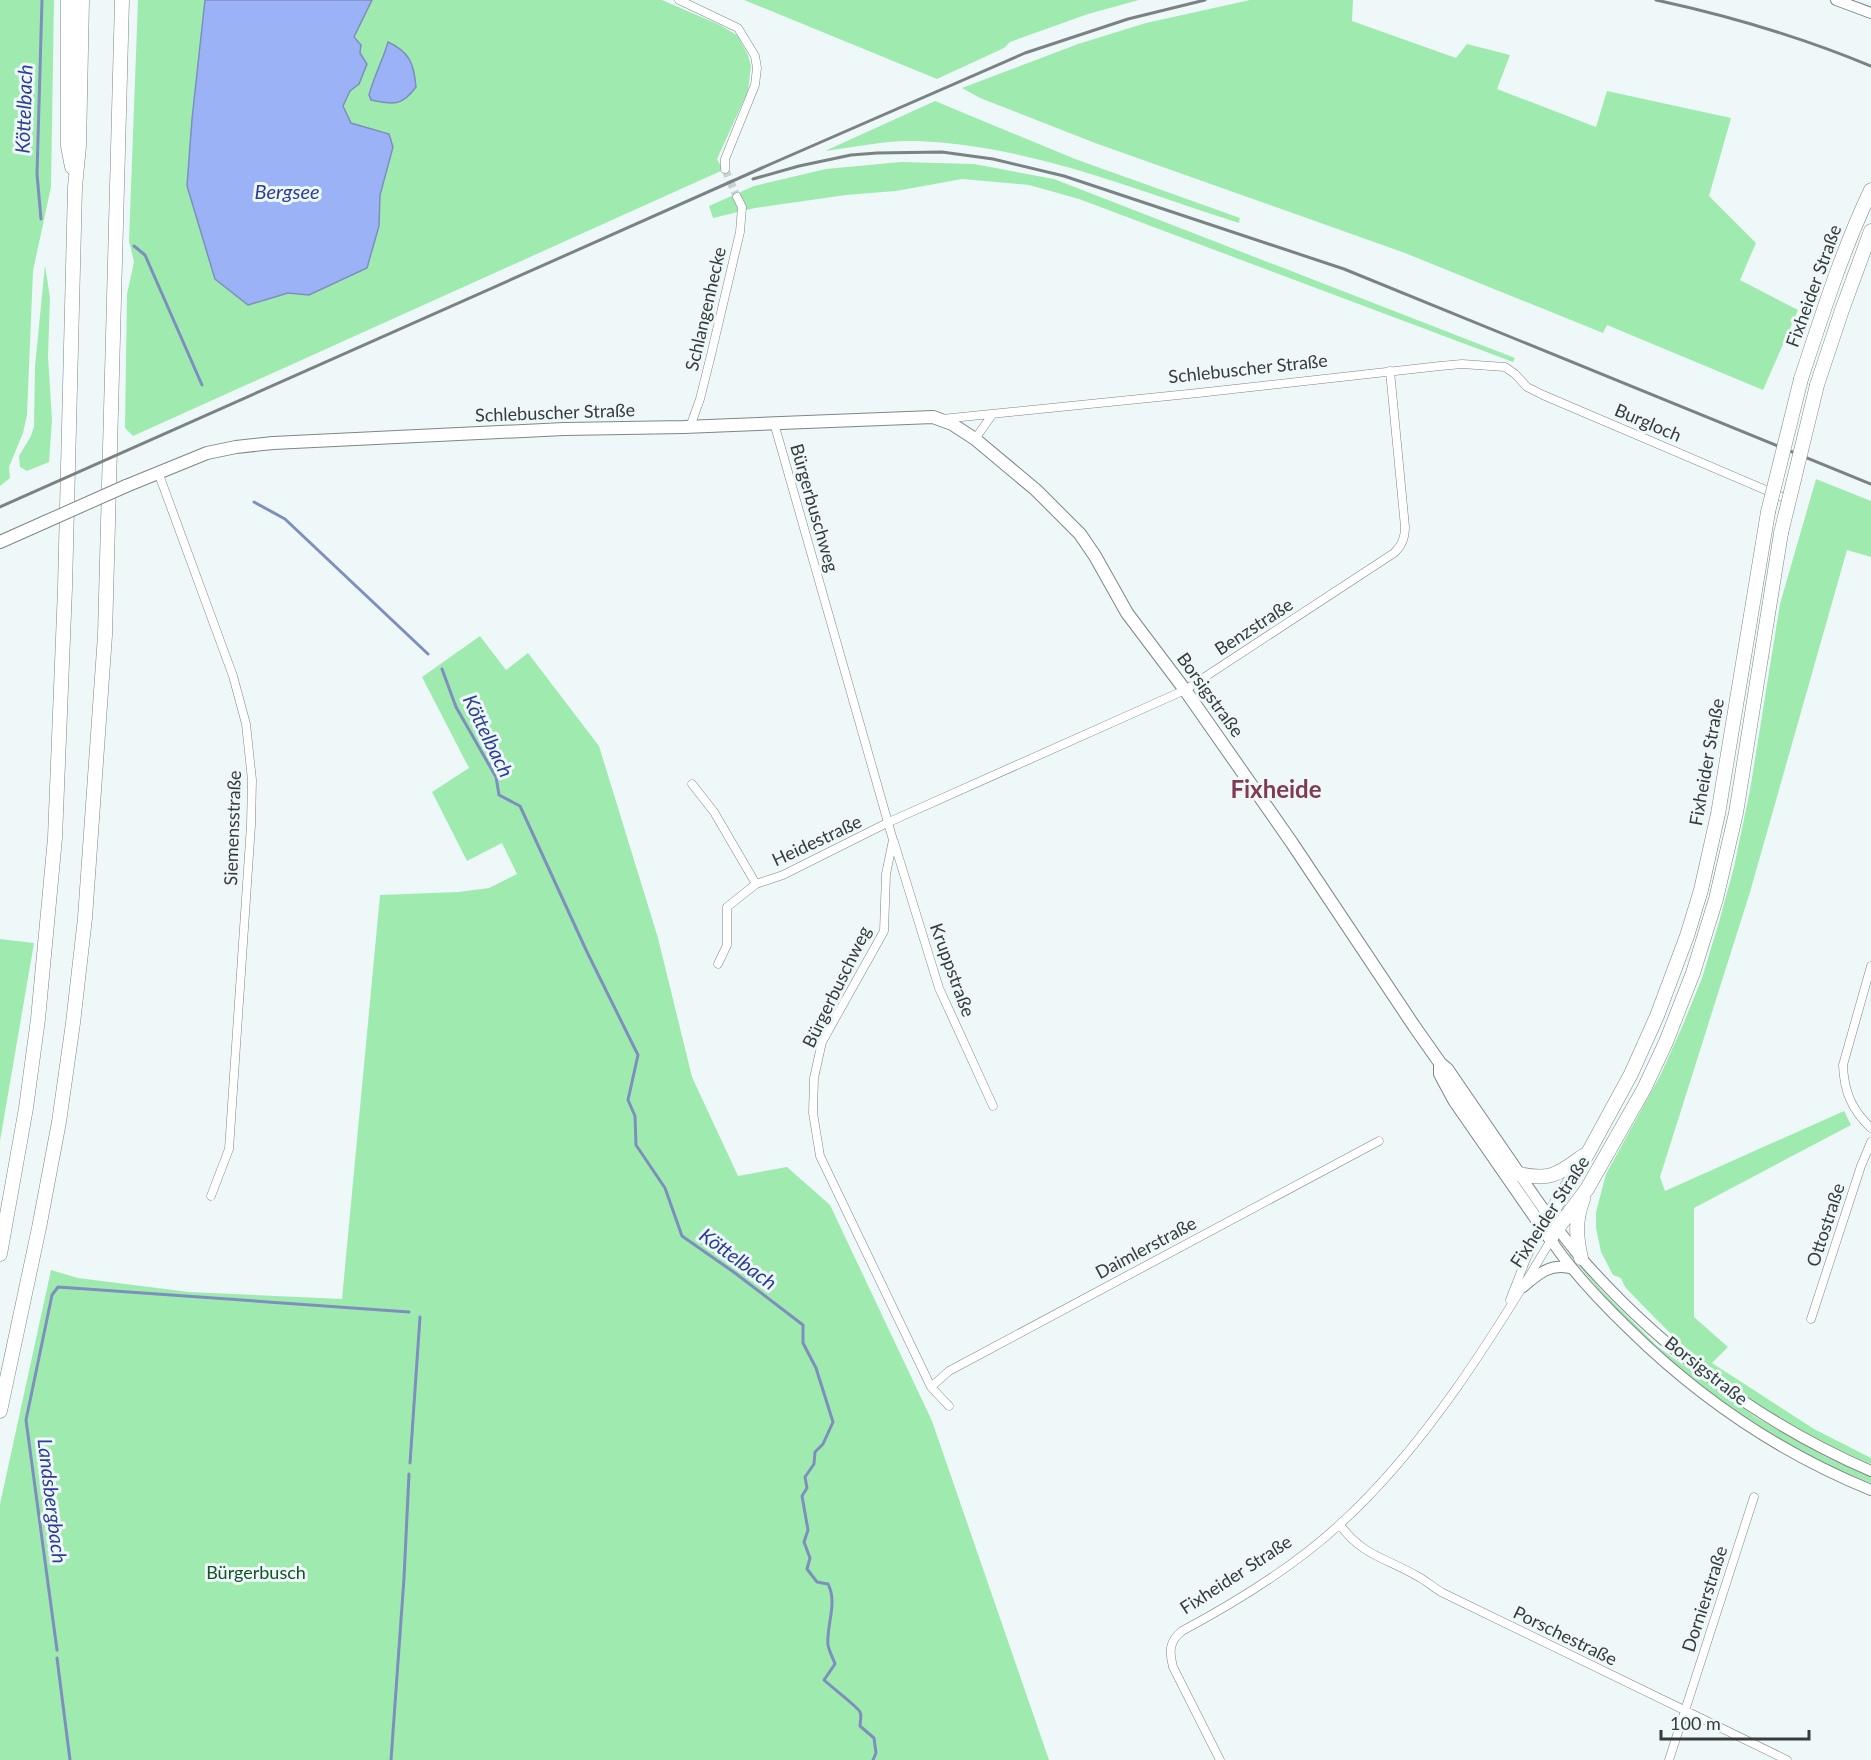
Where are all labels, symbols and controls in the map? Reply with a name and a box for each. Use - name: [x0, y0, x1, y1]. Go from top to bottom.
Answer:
- water label: Köttelbach: [9, 64, 37, 154]
- water label: Bergsee: [255, 179, 319, 203]
- street label: Fixheider Straße: [1781, 221, 1845, 350]
- street label: Schlangenhecke: [680, 245, 730, 373]
- street label: Schlebuscher Straße: [1167, 349, 1329, 387]
- street label: Schlebuscher Straße: [475, 398, 635, 426]
- street label: Burgloch: [1612, 398, 1685, 446]
- street label: Bürgerbuschweg: [786, 441, 844, 574]
- street label: Benzstraße: [1210, 593, 1297, 660]
- street label: Borsigstraße: [1173, 648, 1249, 741]
- water label: Köttelbach: [459, 690, 519, 781]
- street label: Fixheider Straße: [1684, 697, 1728, 827]
- street label: Siemensstraße: [219, 770, 245, 886]
- district label: Fixheide: [1230, 774, 1322, 803]
- street label: Heidestraße: [768, 810, 865, 870]
- street label: Kruppstraße: [926, 920, 980, 1020]
- street label: Bürgerbuschweg: [797, 922, 875, 1051]
- street label: Fixheider Straße: [1505, 1151, 1593, 1271]
- street label: Ottostraße: [1801, 1180, 1849, 1269]
- street label: Daimlerstraße: [1091, 1211, 1200, 1283]
- water label: Köttelbach: [695, 1222, 782, 1294]
- street label: Borsigstraße: [1661, 1331, 1752, 1409]
- water label: Landsbergbach: [33, 1437, 73, 1565]
- street label: Fixheider Straße: [1175, 1530, 1295, 1618]
- street label: Dornierstraße: [1677, 1543, 1732, 1655]
- park label: Bürgerbusch: [206, 1561, 306, 1583]
- street label: Porschestraße: [1510, 1601, 1621, 1670]
- scale bar: [1661, 1703, 1810, 1741]
- text: 100 m: [1670, 1712, 1721, 1734]

